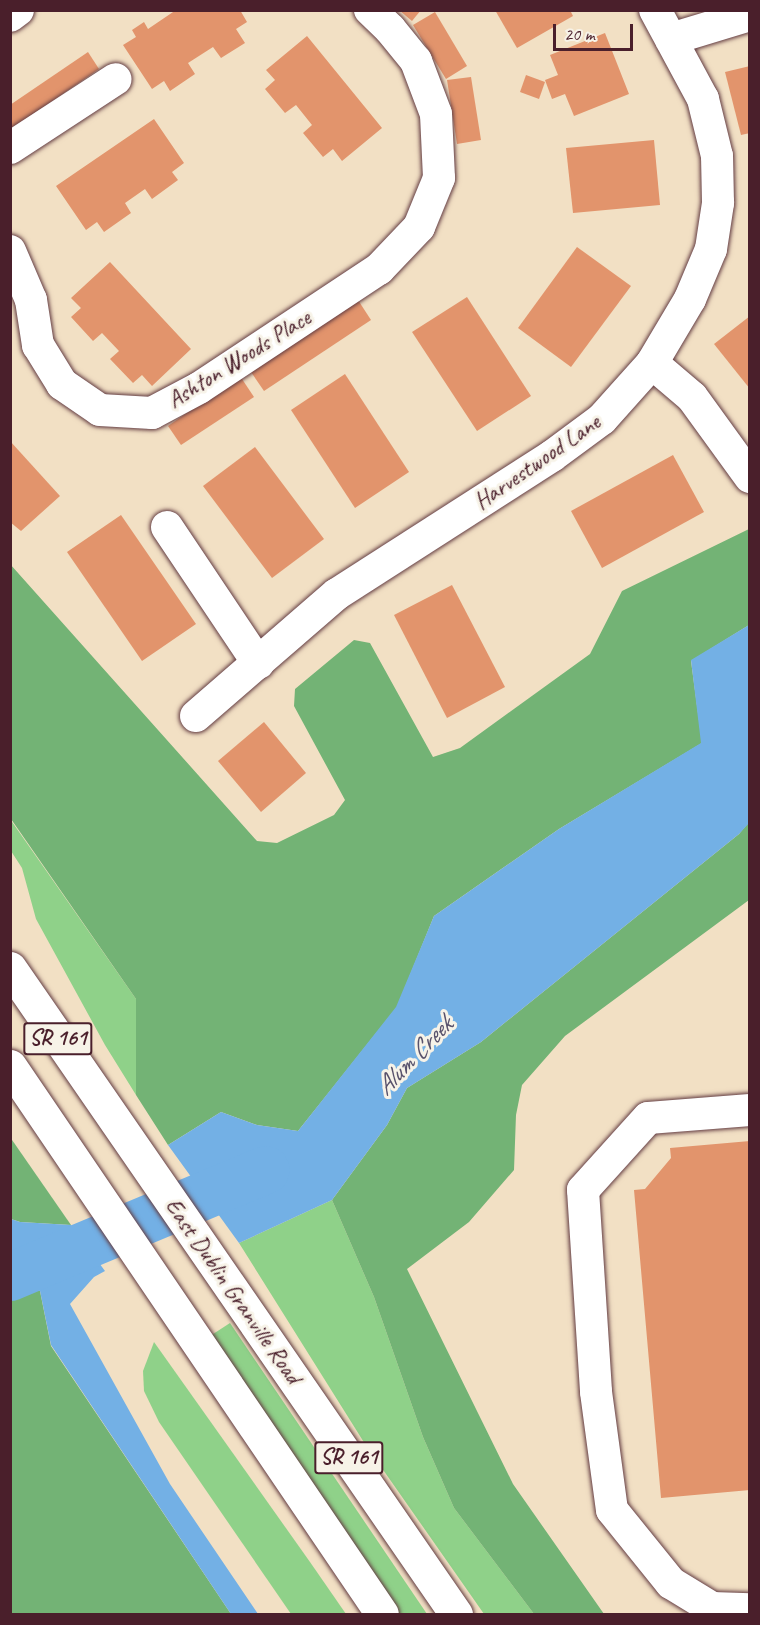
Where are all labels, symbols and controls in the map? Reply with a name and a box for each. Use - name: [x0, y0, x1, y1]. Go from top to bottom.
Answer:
- scale bar: [556, 12, 636, 50]
- text: 20 m: [564, 23, 595, 45]
- street label: Ashton Woods Place: [162, 303, 316, 415]
- street label: Harvestwood Lane: [468, 408, 606, 516]
- water label: Alum Creek: [369, 1010, 459, 1102]
- road number: SR 161: [22, 1020, 94, 1058]
- street label: East Dublin Granville Road: [158, 1193, 308, 1389]
- road number: SR 161: [313, 1439, 385, 1477]

